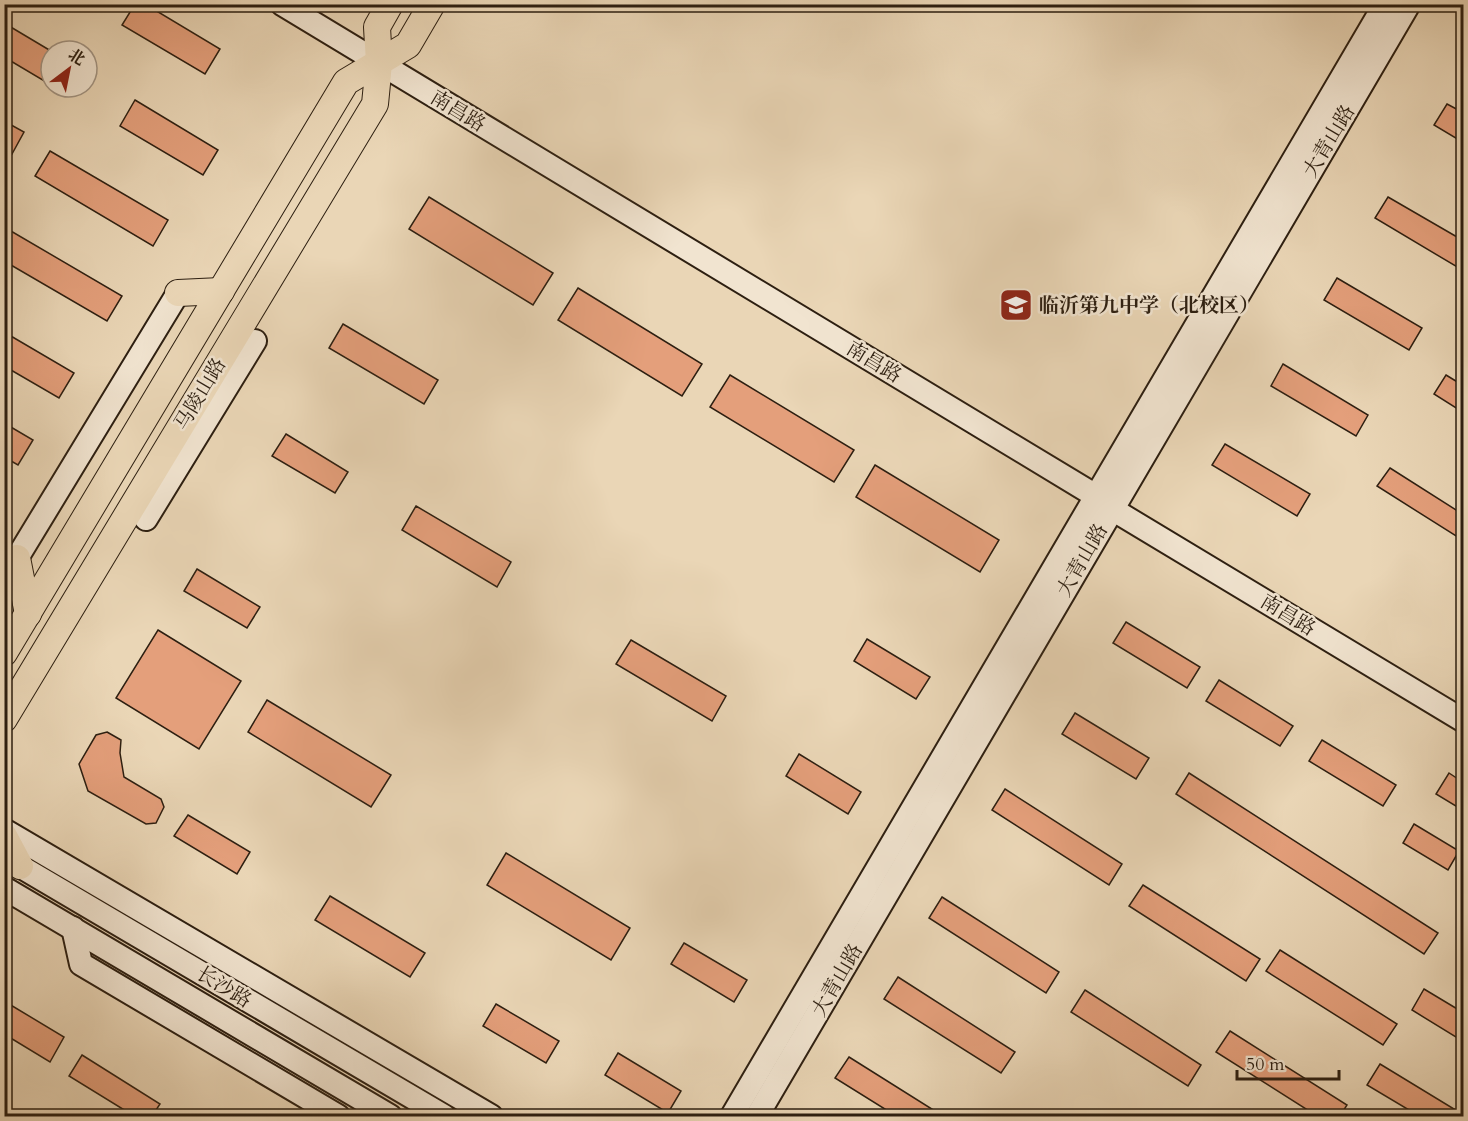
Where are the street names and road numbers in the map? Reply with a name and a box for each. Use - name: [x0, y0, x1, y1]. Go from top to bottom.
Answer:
- street label: 南昌路: [425, 84, 491, 138]
- street label: 大青山路: [1297, 100, 1361, 182]
- street label: 南昌路: [841, 335, 907, 389]
- street label: 马陵山路: [168, 353, 232, 435]
- street label: 大青山路: [1050, 519, 1114, 601]
- street label: 南昌路: [1255, 588, 1321, 642]
- street label: 大青山路: [805, 939, 869, 1021]
- street label: 长沙路: [191, 960, 257, 1014]

